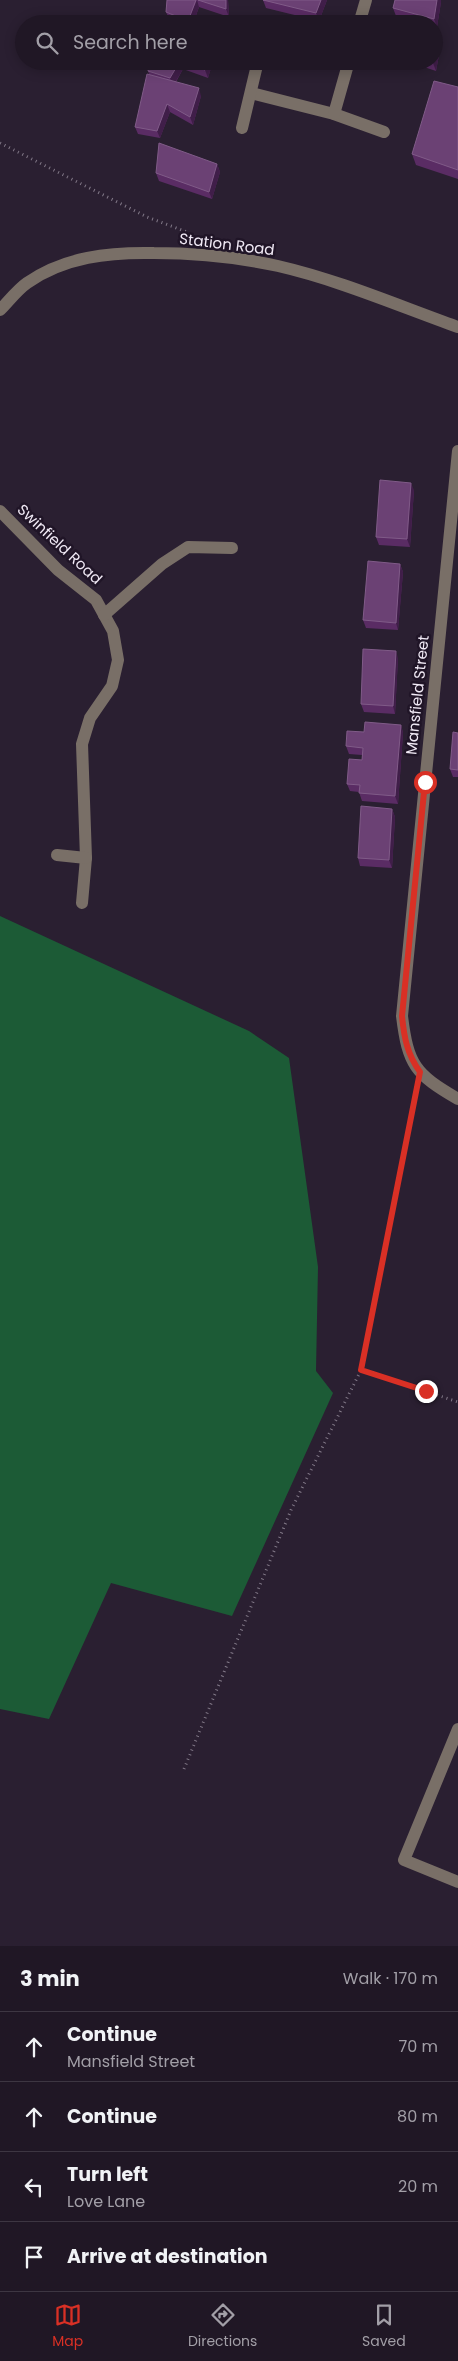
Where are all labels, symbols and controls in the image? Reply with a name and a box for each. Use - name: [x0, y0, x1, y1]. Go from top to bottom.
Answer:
- search box: [15, 15, 443, 70]
- icon: search: [33, 29, 61, 57]
- text: Search here: [73, 29, 187, 56]
- street label: Station Road: [178, 228, 276, 260]
- street label: Swinfield Road: [13, 499, 107, 589]
- street label: Mansfield Street: [400, 634, 434, 756]
- route start: [414, 771, 437, 794]
- route end: [415, 1380, 438, 1403]
- text: 3 min: [20, 1964, 80, 1993]
- text: Walk · 170 m: [343, 1967, 438, 1990]
- text: Continue: [67, 2021, 157, 2048]
- icon: ahead: [20, 2033, 48, 2061]
- text: 70 m: [398, 2035, 438, 2058]
- text: Mansfield Street: [67, 2050, 195, 2073]
- icon: ahead: [20, 2103, 48, 2131]
- text: Continue: [67, 2103, 157, 2130]
- text: 80 m: [397, 2105, 438, 2128]
- text: Turn left: [67, 2161, 148, 2188]
- icon: left: [20, 2173, 48, 2201]
- text: 20 m: [398, 2175, 438, 2198]
- text: Love Lane: [67, 2190, 145, 2213]
- icon: arrive: [20, 2243, 48, 2271]
- text: Arrive at destination: [67, 2243, 268, 2270]
- tab: Map: [52, 2301, 83, 2352]
- tab: Directions: [188, 2301, 257, 2352]
- tab: Saved: [362, 2301, 406, 2352]

